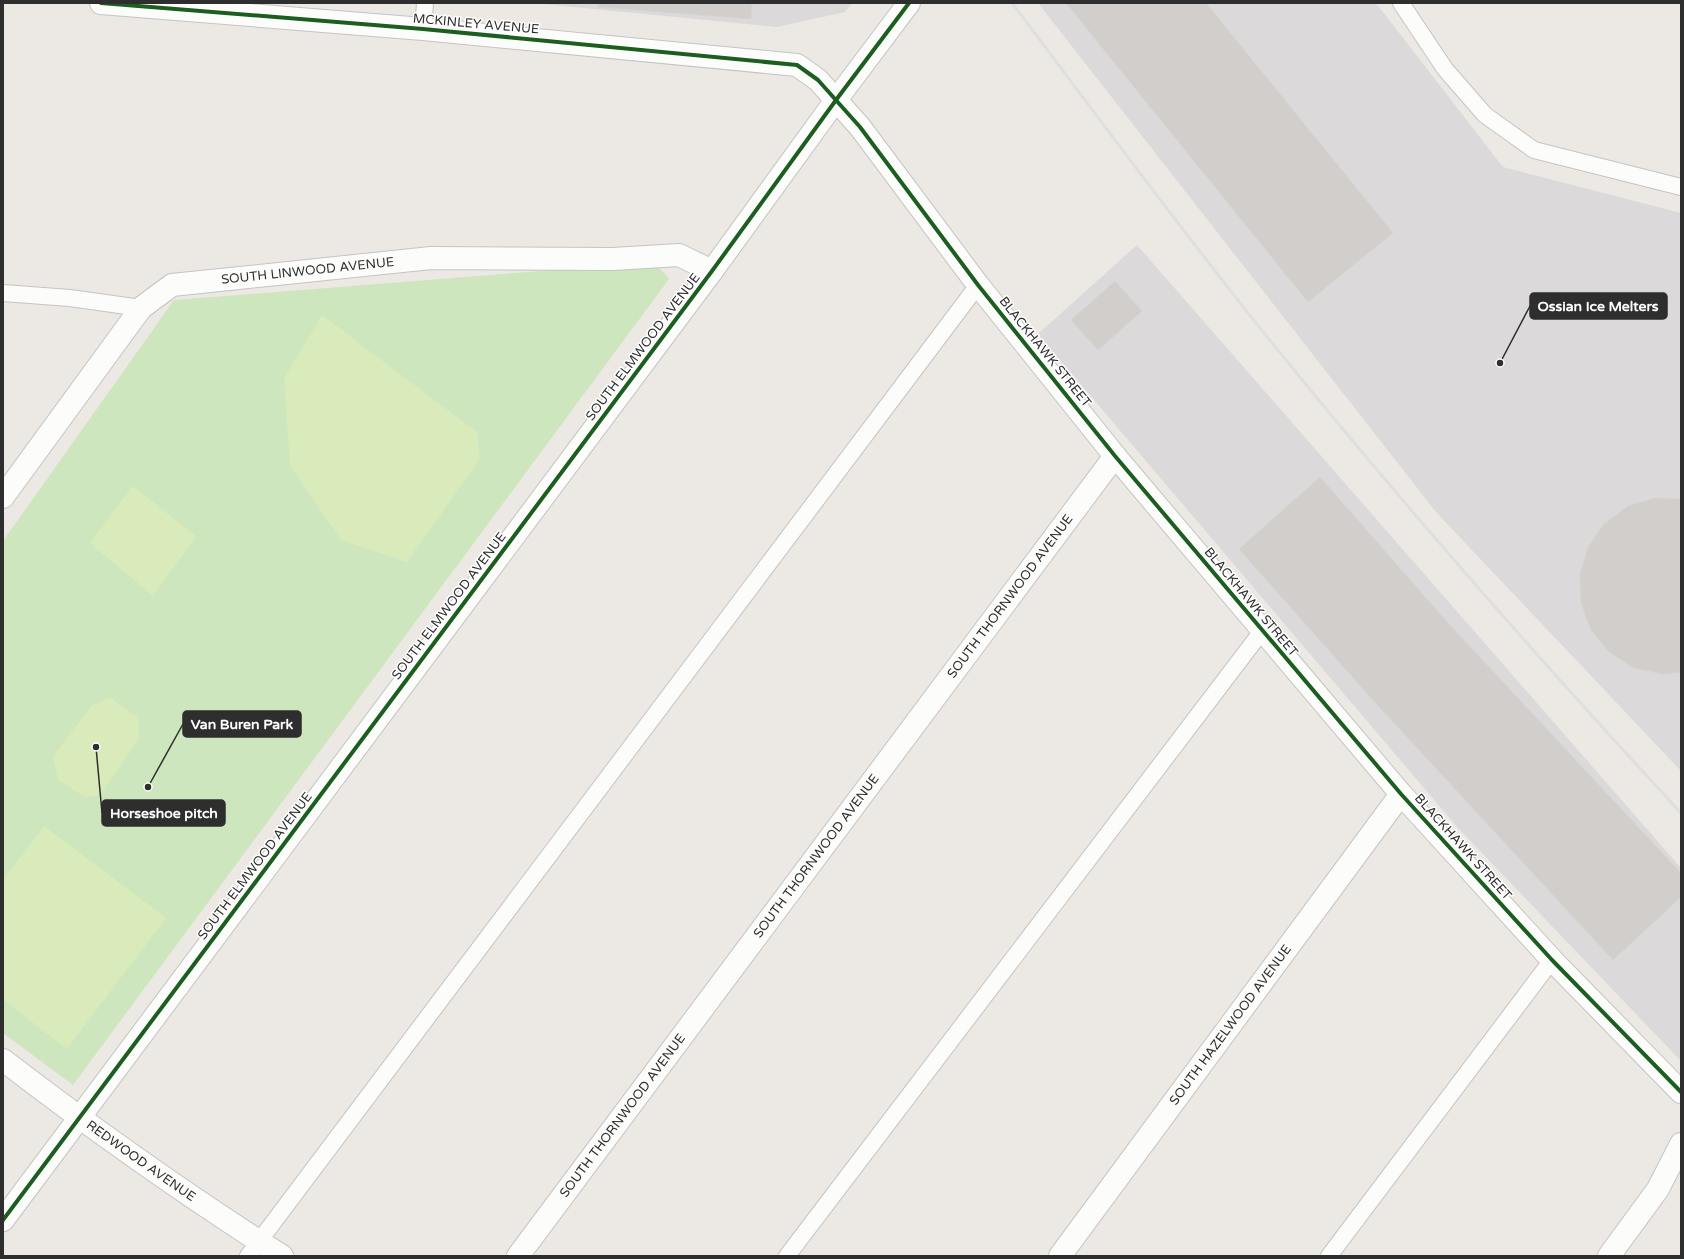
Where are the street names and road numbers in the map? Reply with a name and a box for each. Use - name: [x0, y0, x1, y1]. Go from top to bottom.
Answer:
- street label: MCKINLEY AVENUE: [412, 10, 540, 38]
- street label: SOUTH LINWOOD AVENUE: [220, 254, 395, 288]
- street label: SOUTH ELMWOOD AVENUE: [582, 270, 704, 424]
- street label: BLACKHAWK STREET: [996, 294, 1095, 411]
- street label: SOUTH THORNWOOD AVENUE: [944, 511, 1076, 681]
- street label: SOUTH ELMWOOD AVENUE: [388, 529, 510, 683]
- street label: BLACKHAWK STREET: [1201, 544, 1301, 660]
- street label: SOUTH THORNWOOD AVENUE: [750, 771, 883, 941]
- street label: SOUTH ELMWOOD AVENUE: [194, 789, 316, 943]
- street label: BLACKHAWK STREET: [1411, 791, 1515, 903]
- street label: SOUTH HAZELWOOD AVENUE: [1166, 942, 1295, 1108]
- street label: SOUTH THORNWOOD AVENUE: [556, 1031, 689, 1201]
- street label: REDWOOD AVENUE: [83, 1117, 199, 1205]

